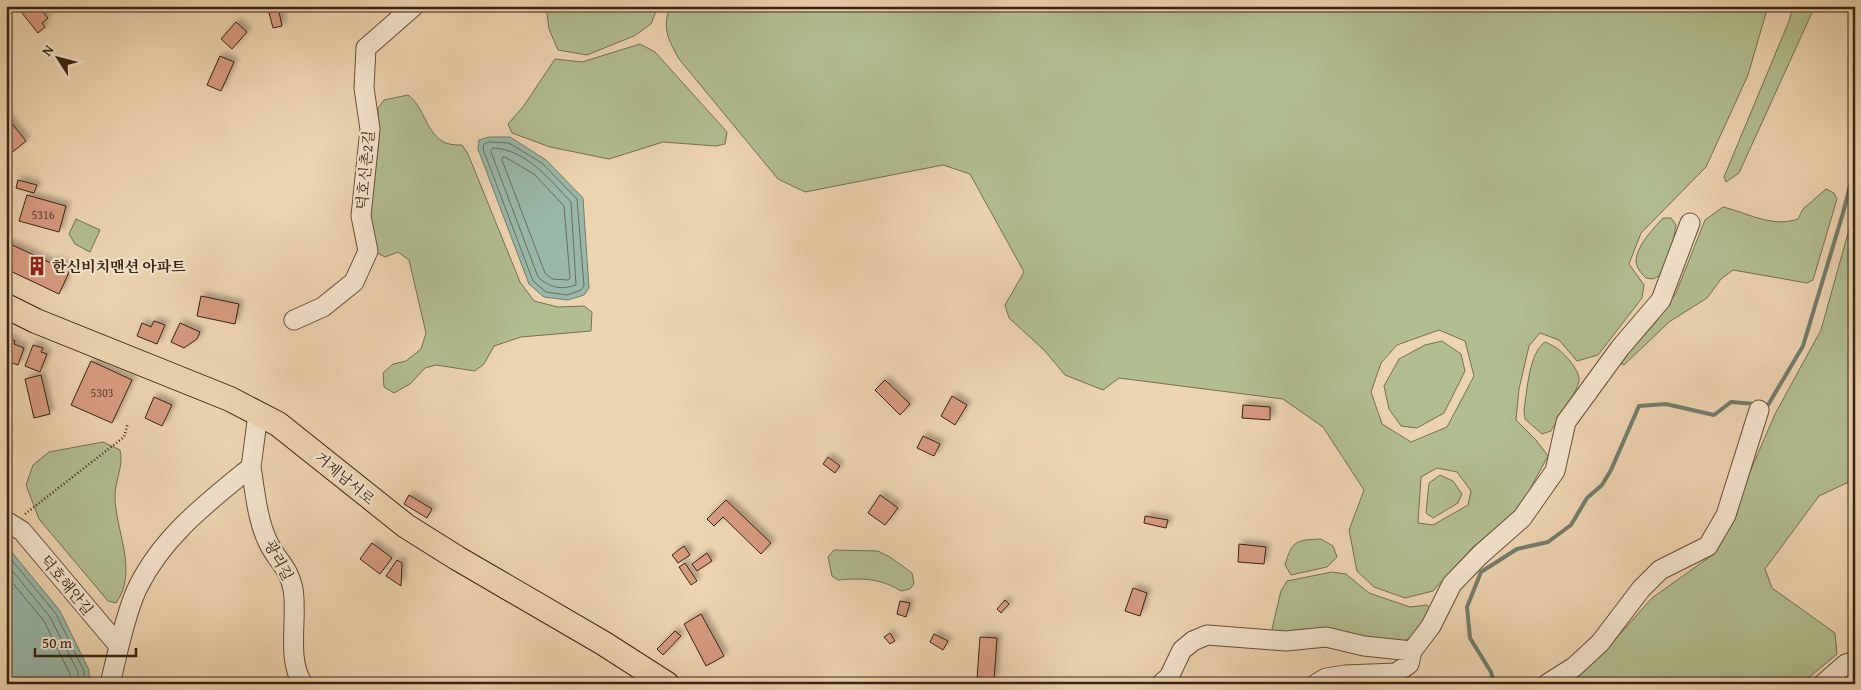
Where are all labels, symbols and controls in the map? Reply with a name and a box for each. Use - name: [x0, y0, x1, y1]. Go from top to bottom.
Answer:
- north arrow: [32, 32, 82, 82]
- text: N: [37, 40, 59, 60]
- street label: 덕호신촌2길: [351, 129, 379, 211]
- house number: 5316: [31, 206, 55, 223]
- building icon: 한신비치맨션 아파트: [26, 255, 48, 277]
- place label: 한신비치맨션 아파트: [52, 256, 186, 277]
- house number: 5303: [90, 384, 114, 401]
- street label: 거제남서로: [310, 447, 380, 510]
- street label: 광리길: [260, 536, 298, 584]
- street label: 덕호해안길: [36, 550, 98, 620]
- scale bar: [35, 625, 136, 657]
- text: 50 m: [42, 632, 73, 653]

